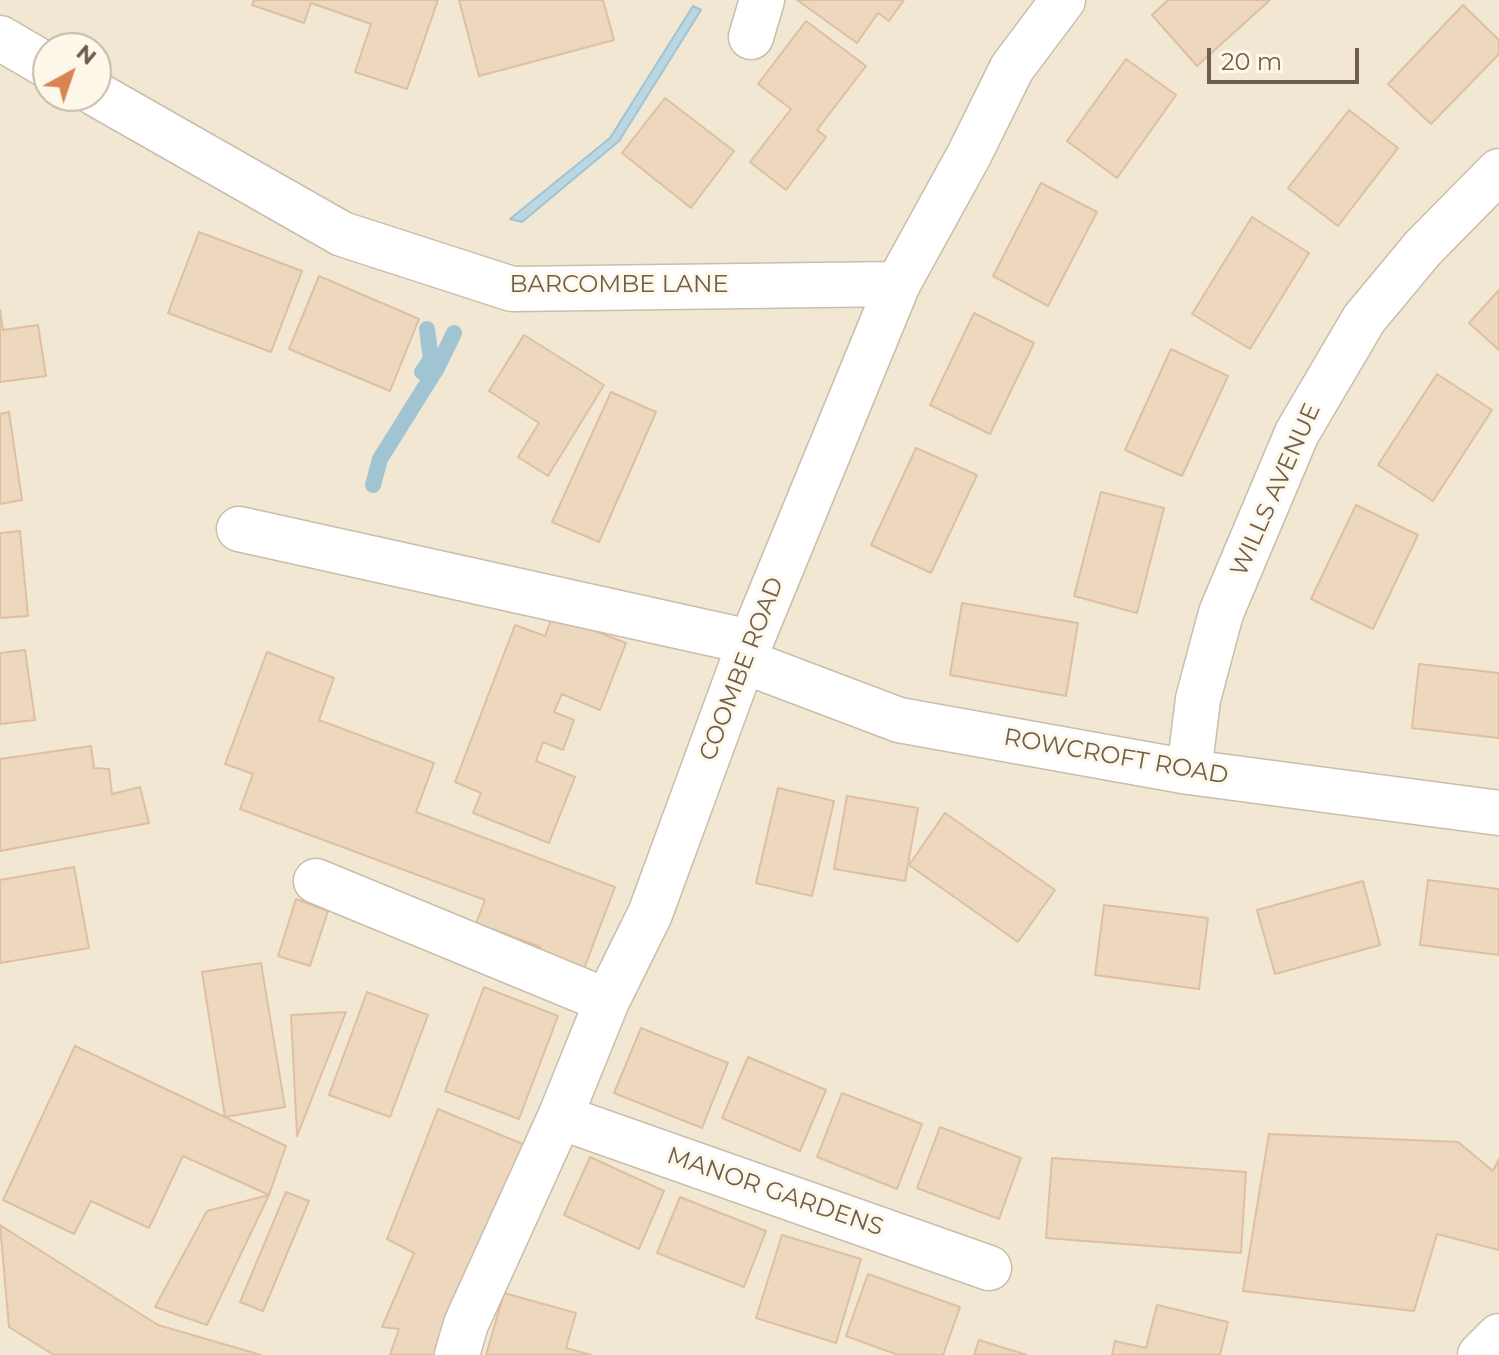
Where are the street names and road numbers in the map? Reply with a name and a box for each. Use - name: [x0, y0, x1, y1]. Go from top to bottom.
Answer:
- street label: BARCOMBE LANE: [509, 271, 729, 299]
- street label: WILLS AVENUE: [1225, 399, 1327, 581]
- street label: COOMBE ROAD: [694, 573, 790, 765]
- street label: ROWCROFT ROAD: [1002, 723, 1230, 791]
- street label: MANOR GARDENS: [663, 1141, 887, 1243]

